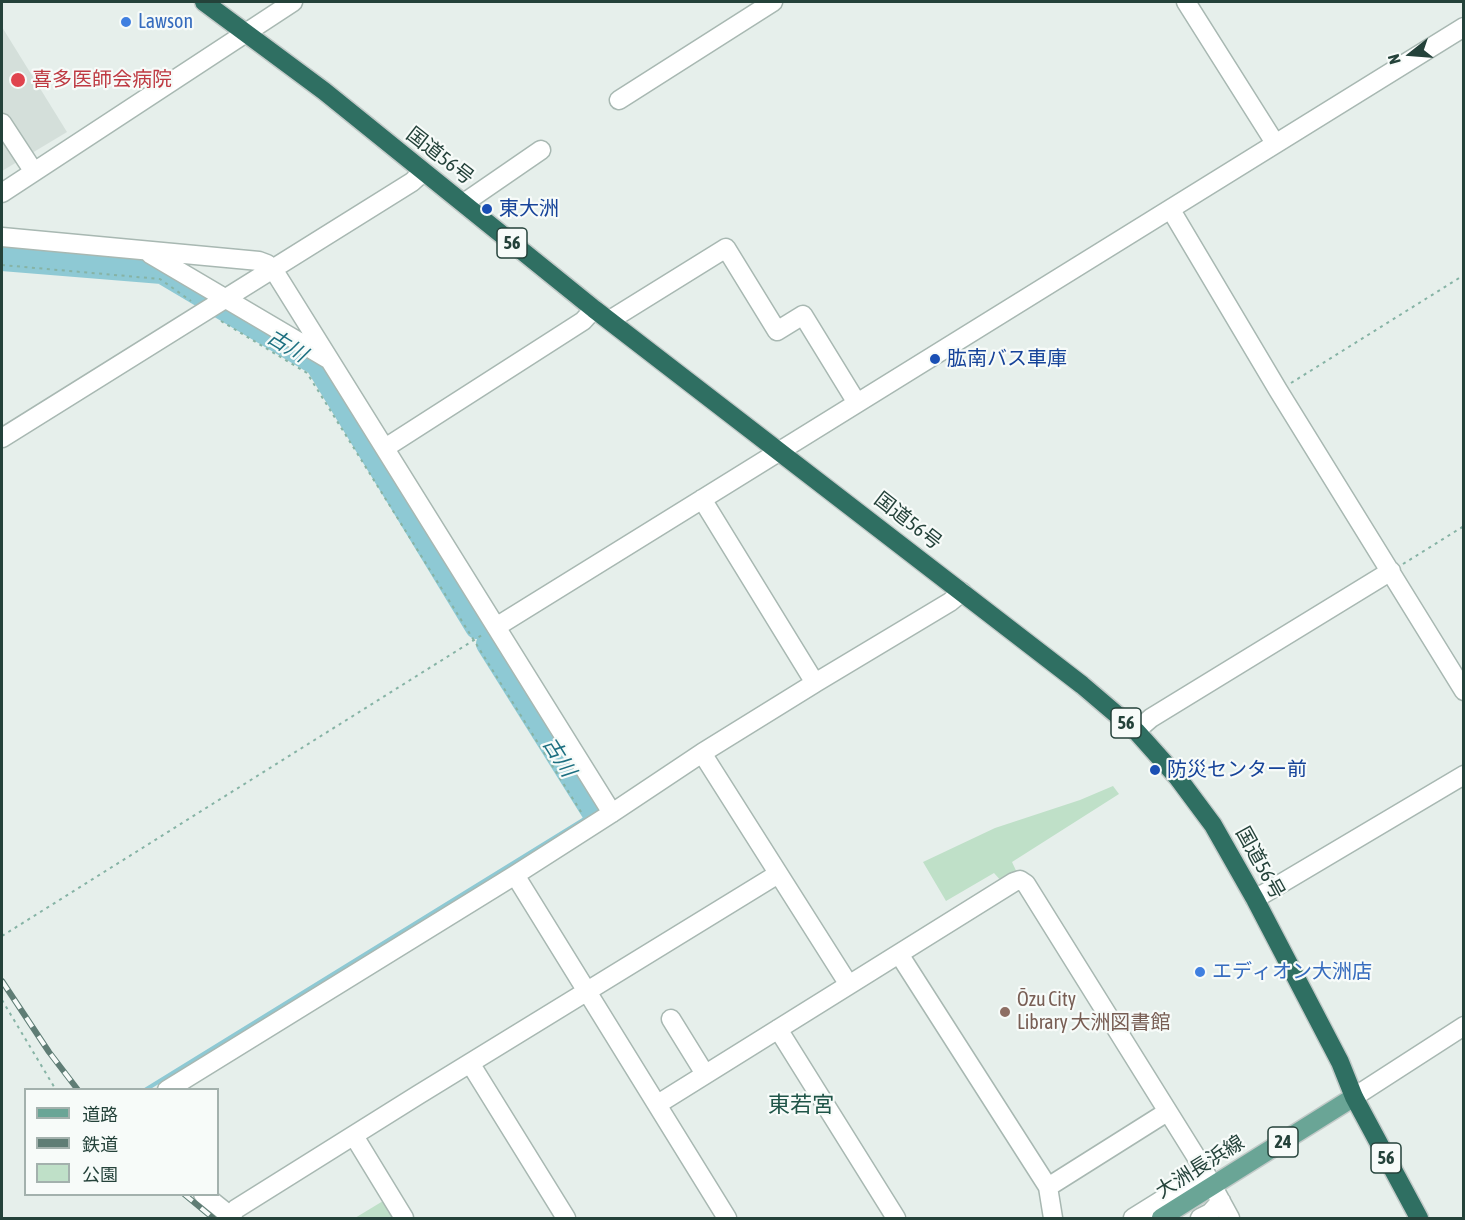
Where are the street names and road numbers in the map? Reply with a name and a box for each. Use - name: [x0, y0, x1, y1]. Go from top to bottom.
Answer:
- street label: 国道56号: [402, 122, 478, 190]
- road number: 56: [497, 228, 527, 258]
- street label: 国道56号: [870, 487, 946, 555]
- road number: 56: [1111, 708, 1141, 738]
- street label: 国道56号: [1230, 823, 1290, 903]
- road number: 24: [1268, 1127, 1298, 1157]
- street label: 大洲長浜線: [1151, 1130, 1249, 1204]
- road number: 56: [1371, 1143, 1401, 1173]

